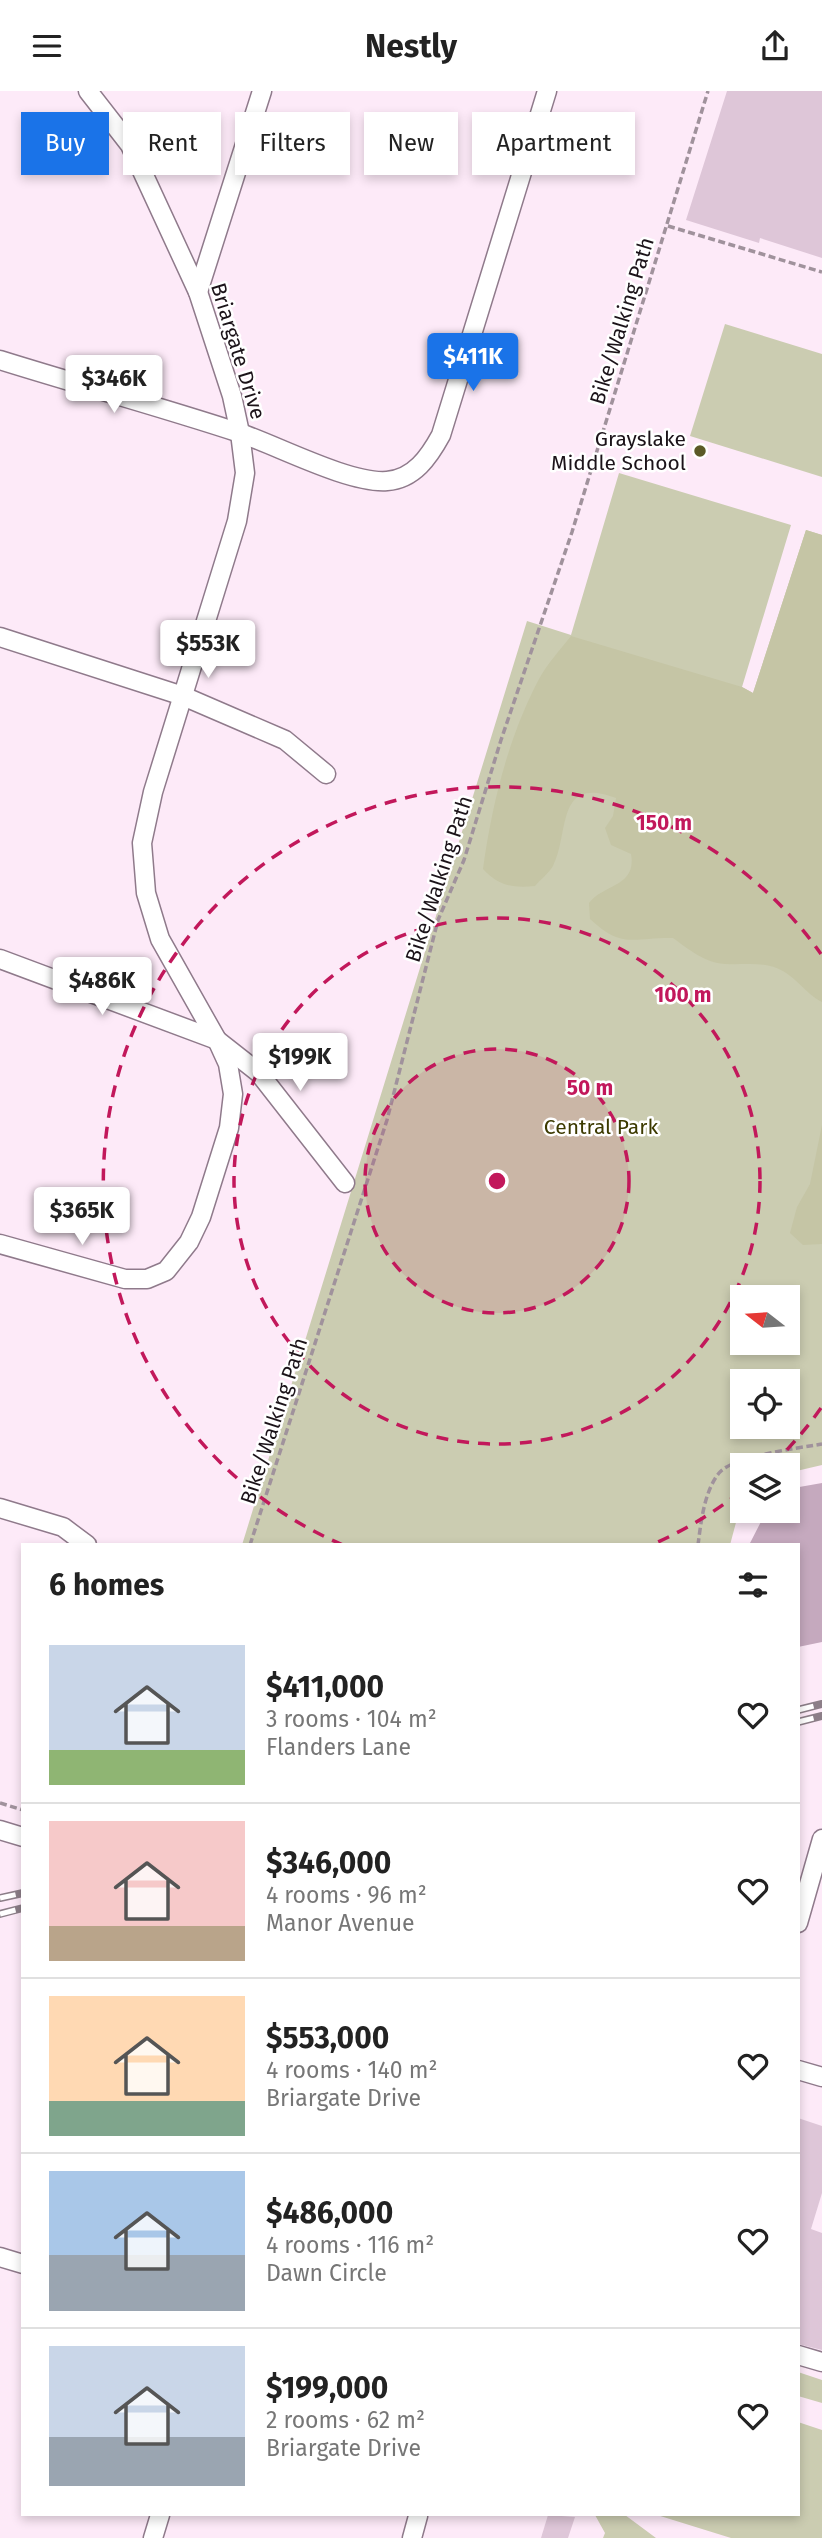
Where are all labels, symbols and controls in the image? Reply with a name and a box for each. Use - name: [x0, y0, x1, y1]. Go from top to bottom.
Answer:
- icon: menu: [28, 27, 66, 65]
- text: Nestly: [365, 27, 457, 65]
- icon: share: [756, 27, 794, 65]
- chip: Buy: [21, 112, 109, 175]
- chip: Rent: [123, 112, 221, 175]
- chip: Filters: [235, 112, 350, 175]
- chip: New: [364, 112, 458, 175]
- chip: Apartment: [472, 112, 635, 175]
- street label: Bike/Walking Path: [584, 234, 660, 408]
- street label: Briargate Drive: [205, 280, 271, 422]
- pin: $411K: [424, 334, 522, 393]
- text: $411K: [443, 342, 503, 370]
- pin: $346K: [65, 355, 163, 415]
- text: $346K: [81, 364, 147, 392]
- place label: Grayslake Middle School: [551, 426, 686, 476]
- marker: Grayslake Middle School: [692, 443, 708, 459]
- pin: $553K: [159, 621, 257, 680]
- text: $553K: [176, 629, 240, 657]
- street label: Bike/Walking Path: [400, 792, 478, 966]
- text: 150 m: [636, 810, 692, 836]
- pin: $486K: [53, 957, 151, 1017]
- text: $486K: [69, 966, 135, 994]
- text: 100 m: [654, 982, 712, 1008]
- pin: $199K: [251, 1033, 349, 1093]
- text: $199K: [269, 1042, 331, 1070]
- text: 50 m: [567, 1075, 613, 1101]
- park label: Central Park: [544, 1114, 658, 1140]
- centre of rings: [485, 1169, 509, 1193]
- pin: $365K: [33, 1187, 131, 1247]
- text: $365K: [50, 1196, 114, 1224]
- north arrow: [730, 1285, 800, 1355]
- map controls: [730, 1285, 800, 1523]
- street label: Bike/Walking Path: [235, 1334, 313, 1508]
- button: locate: [730, 1369, 800, 1439]
- button: layers: [730, 1453, 800, 1523]
- icon: filters: [734, 1566, 772, 1604]
- text: 6 homes: [49, 1567, 164, 1603]
- text: $411,000: [266, 1669, 384, 1705]
- icon: home: [105, 1673, 189, 1757]
- icon: heart: [734, 1696, 772, 1734]
- text: 3 rooms · 104 m²: [266, 1705, 437, 1733]
- text: Flanders Lane: [266, 1733, 411, 1761]
- text: $346,000: [266, 1845, 391, 1881]
- icon: home: [105, 1849, 189, 1933]
- icon: heart: [734, 1872, 772, 1910]
- text: 4 rooms · 96 m²: [266, 1881, 427, 1909]
- text: Manor Avenue: [266, 1909, 415, 1937]
- text: $553,000: [266, 2020, 389, 2056]
- icon: home: [105, 2024, 189, 2108]
- icon: heart: [734, 2047, 772, 2085]
- text: 4 rooms · 140 m²: [266, 2056, 437, 2084]
- text: Briargate Drive: [266, 2084, 421, 2112]
- text: $486,000: [266, 2195, 393, 2231]
- icon: home: [105, 2199, 189, 2283]
- icon: heart: [734, 2222, 772, 2260]
- text: 4 rooms · 116 m²: [266, 2231, 434, 2259]
- text: Dawn Circle: [266, 2259, 387, 2287]
- text: $199,000: [266, 2370, 388, 2406]
- icon: home: [105, 2374, 189, 2458]
- icon: heart: [734, 2397, 772, 2435]
- text: 2 rooms · 62 m²: [266, 2406, 425, 2434]
- text: Briargate Drive: [266, 2434, 421, 2462]

